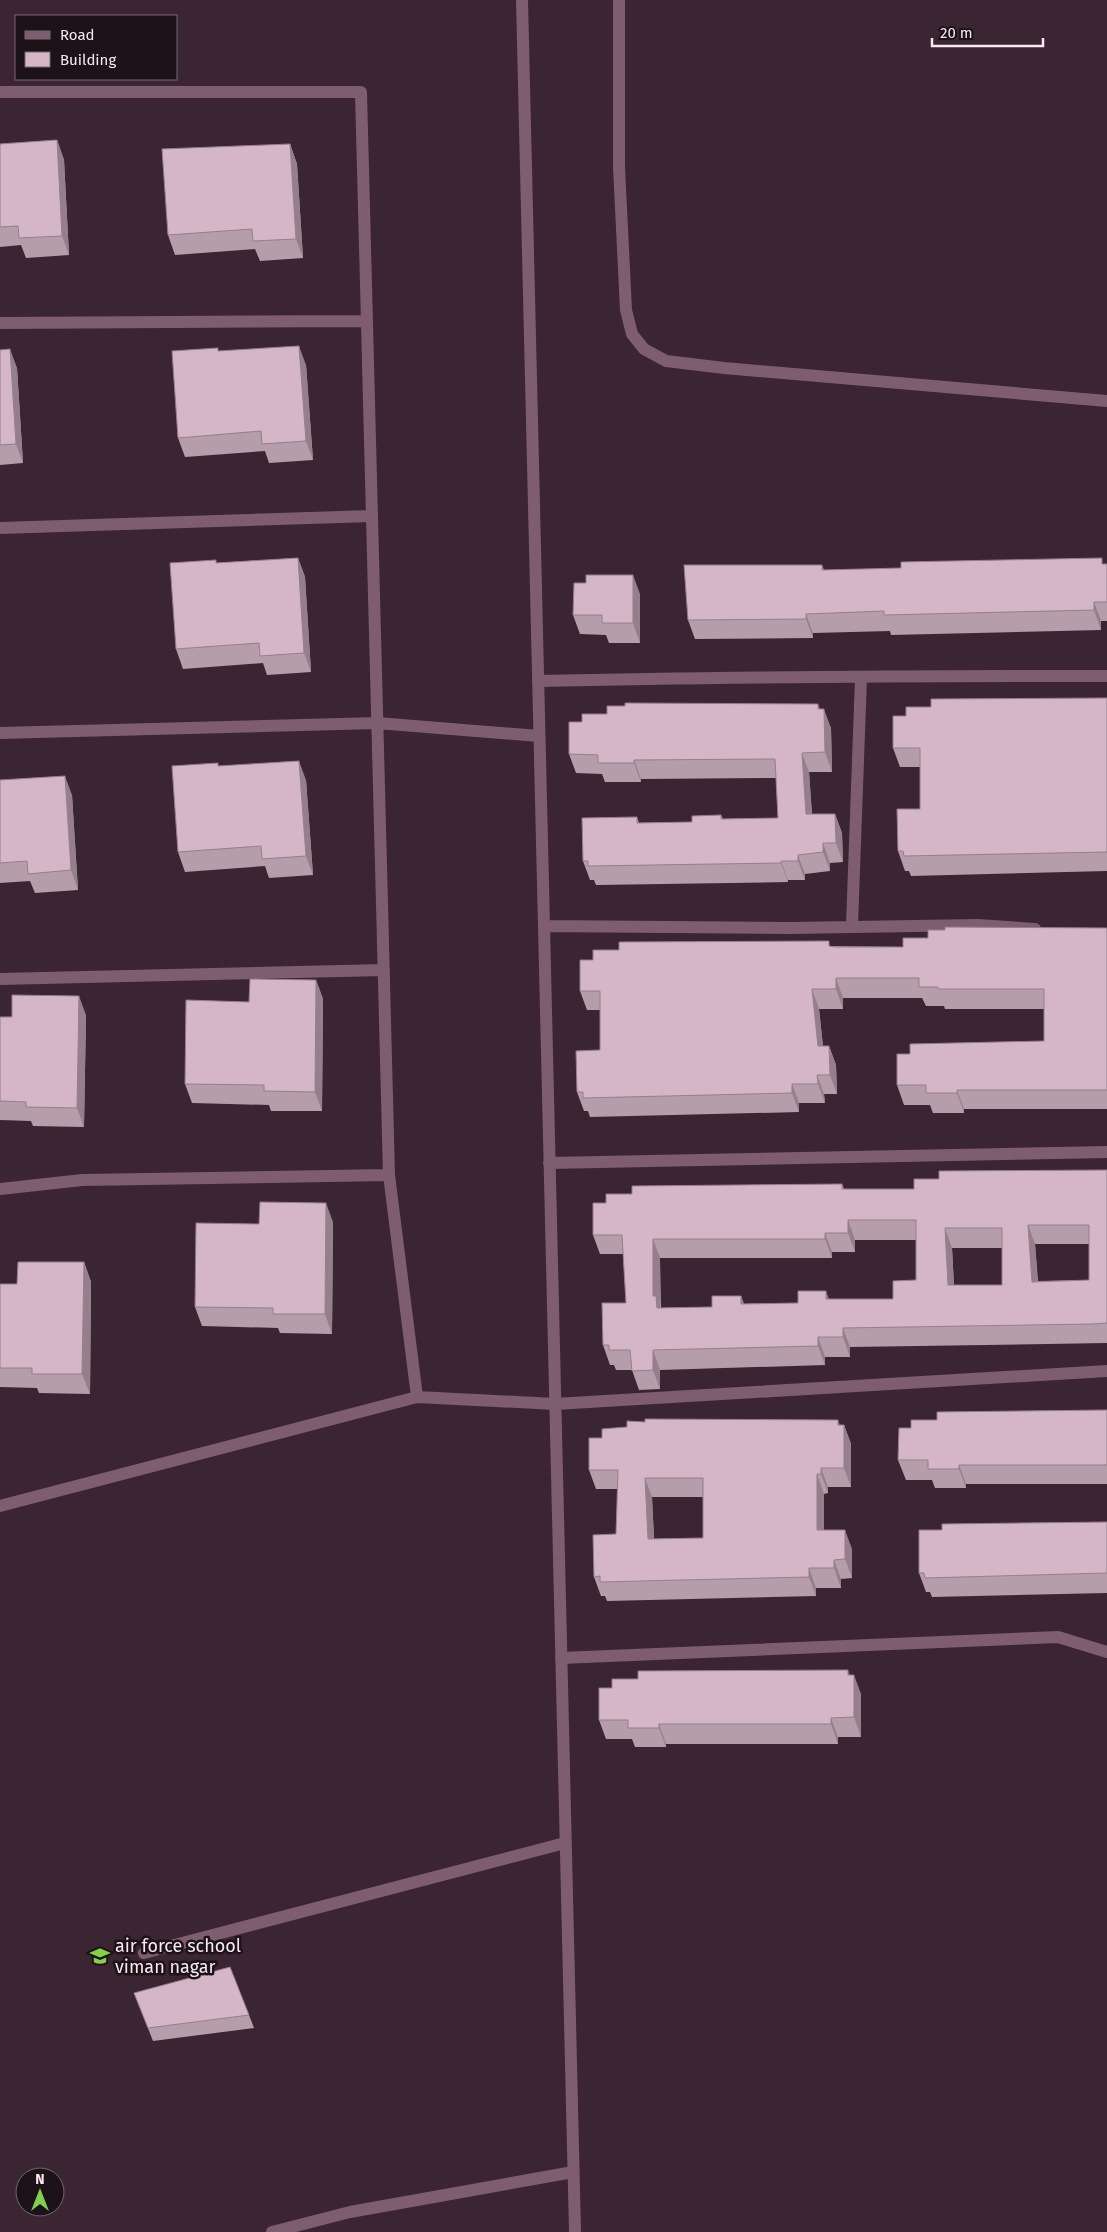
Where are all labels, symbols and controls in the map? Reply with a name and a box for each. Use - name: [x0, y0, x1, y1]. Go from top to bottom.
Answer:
- legend: [15, 15, 178, 80]
- scale bar: [932, 15, 1043, 47]
- text: 20 m: [940, 24, 973, 42]
- text: Road: [60, 26, 95, 44]
- text: Building: [60, 51, 116, 69]
- place label: air force school viman nagar: [115, 1935, 241, 1978]
- school or university icon: air force school viman nagar: [89, 1945, 111, 1967]
- north arrow: [15, 2167, 65, 2217]
- text: N: [35, 2171, 45, 2188]

